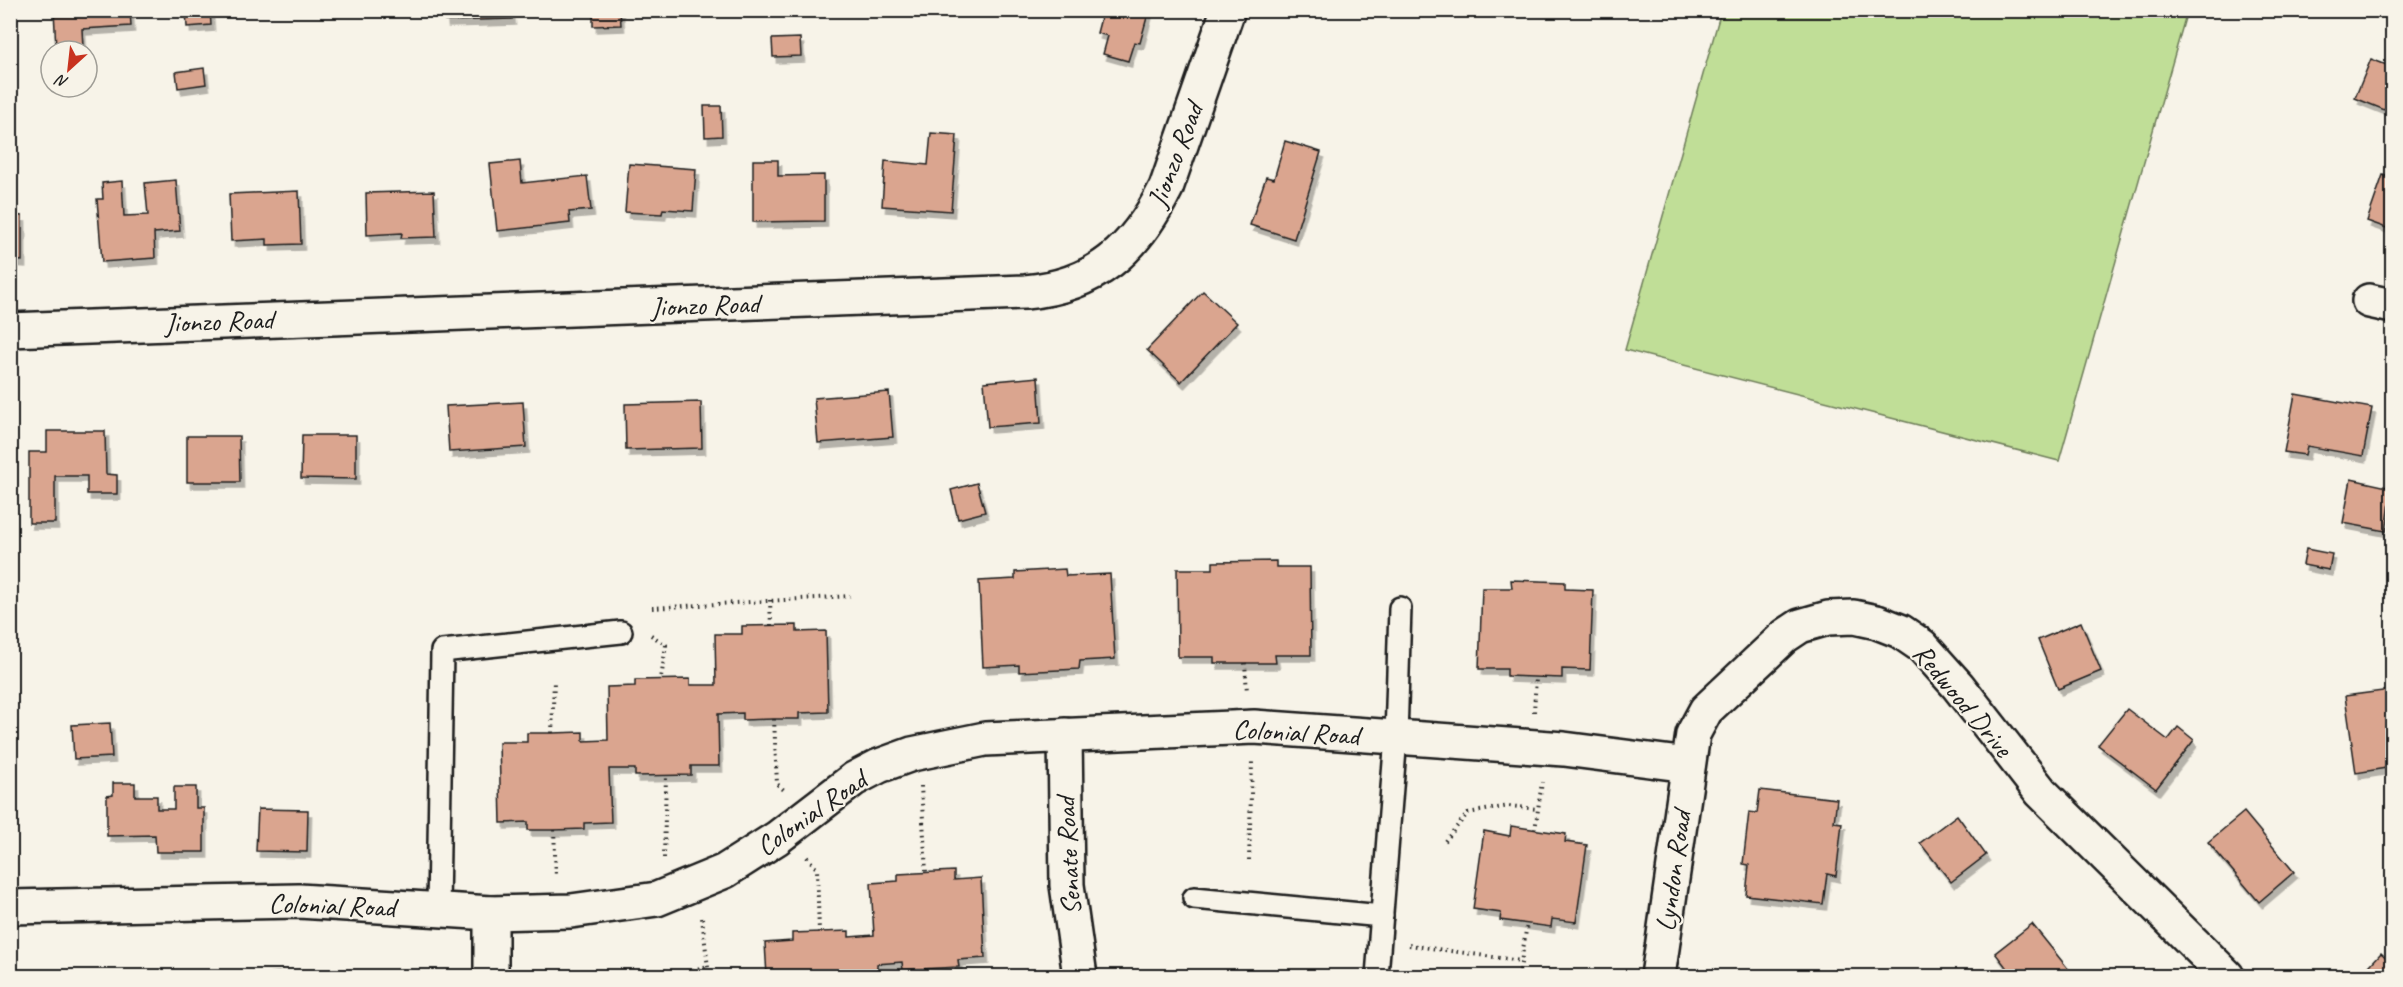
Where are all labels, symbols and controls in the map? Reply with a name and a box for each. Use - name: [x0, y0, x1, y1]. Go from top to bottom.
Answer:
- north arrow: [39, 39, 99, 99]
- text: N: [51, 69, 72, 93]
- street label: Jionzo Road: [1138, 94, 1212, 214]
- street label: Jionzo Road: [648, 285, 764, 324]
- street label: Jionzo Road: [162, 301, 278, 340]
- street label: Redwood Drive: [1906, 636, 2022, 765]
- street label: Colonial Road: [1232, 711, 1364, 753]
- street label: Colonial Road: [749, 760, 876, 864]
- street label: Senate Road: [1047, 792, 1089, 916]
- street label: Lyndon Road: [1647, 805, 1699, 933]
- street label: Colonial Road: [268, 885, 400, 925]

